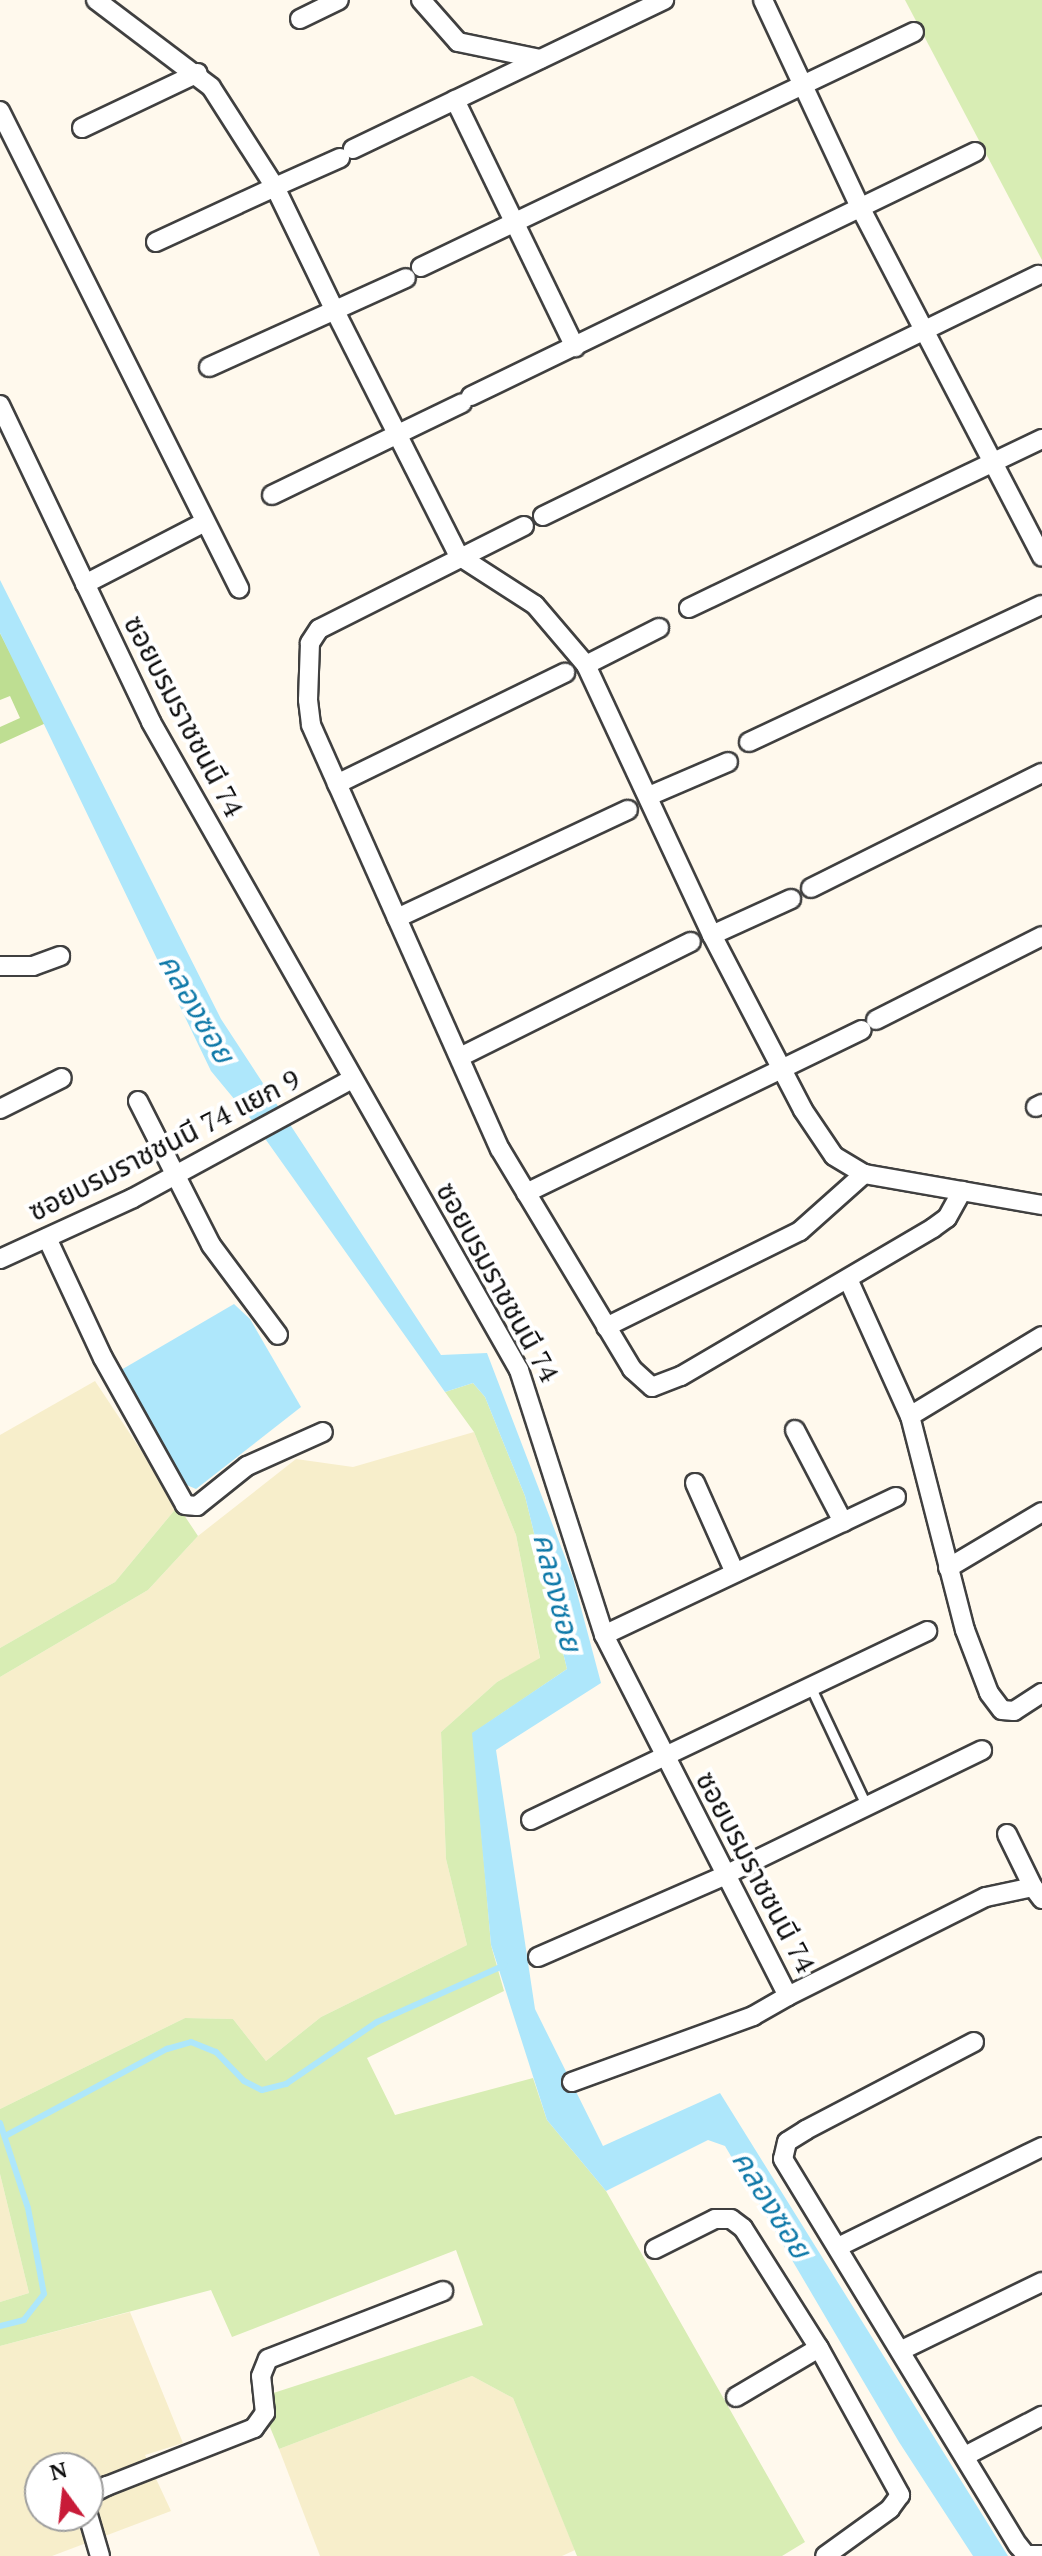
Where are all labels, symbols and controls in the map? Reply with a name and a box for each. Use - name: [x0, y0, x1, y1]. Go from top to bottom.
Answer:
- street label: ซอยบรมราชชนนี 74: [117, 610, 251, 822]
- water label: คลองซอย: [151, 947, 243, 1069]
- street label: ซอยบรมราชชนนี 74 แยก 9: [23, 1062, 305, 1228]
- street label: ซอยบรมราชชนนี 74: [429, 1176, 567, 1388]
- water label: คลองซอย: [526, 1529, 590, 1655]
- street label: ซอยบรมราชชนนี 74: [689, 1766, 823, 1978]
- water label: คลองซอย: [725, 2143, 819, 2265]
- north arrow: [24, 2452, 104, 2532]
- text: N: [46, 2454, 70, 2486]

